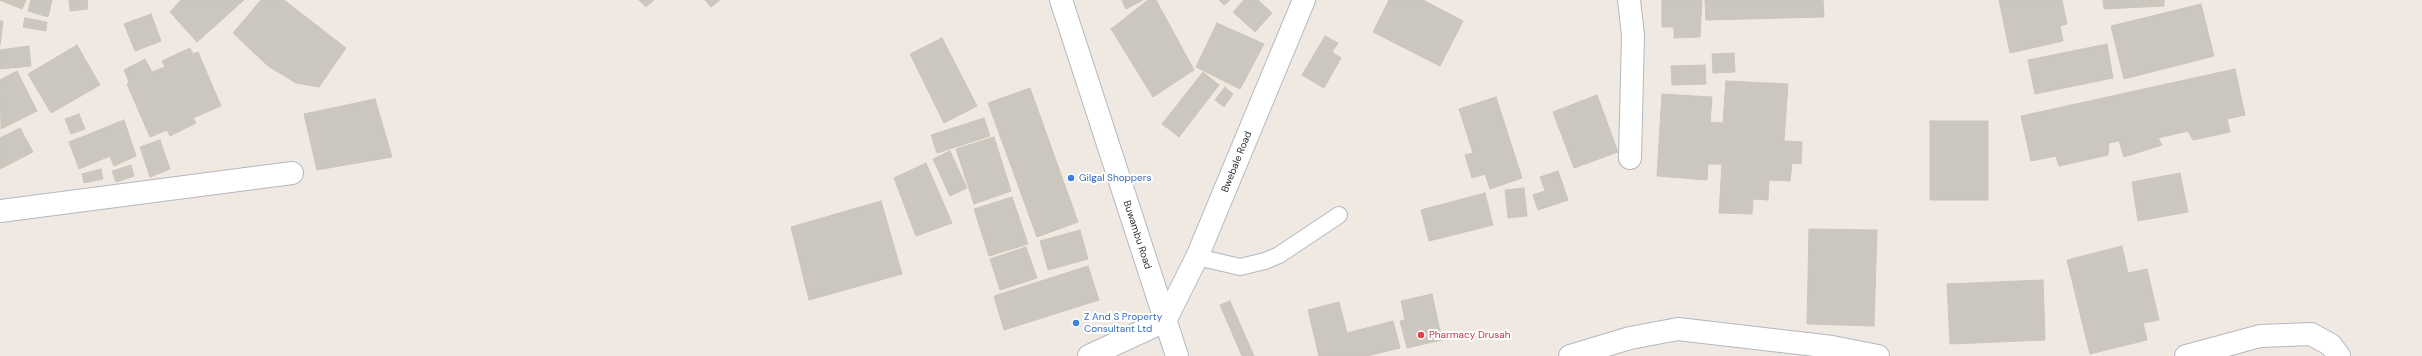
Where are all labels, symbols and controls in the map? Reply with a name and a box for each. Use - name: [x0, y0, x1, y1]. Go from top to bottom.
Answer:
- street label: Bwebale Road: [1219, 130, 1255, 194]
- place label: Gilgal Shoppers: [1079, 172, 1152, 184]
- marker: Gilgal Shoppers: [1066, 173, 1076, 183]
- street label: Buwambu Road: [1120, 199, 1154, 271]
- place label: Z And S Property Consultant Ltd: [1084, 311, 1162, 334]
- marker: Z And S Property Consultant Ltd: [1071, 318, 1081, 328]
- place label: Pharmacy Drusah: [1429, 329, 1510, 341]
- marker: Pharmacy Drusah: [1416, 330, 1426, 340]

